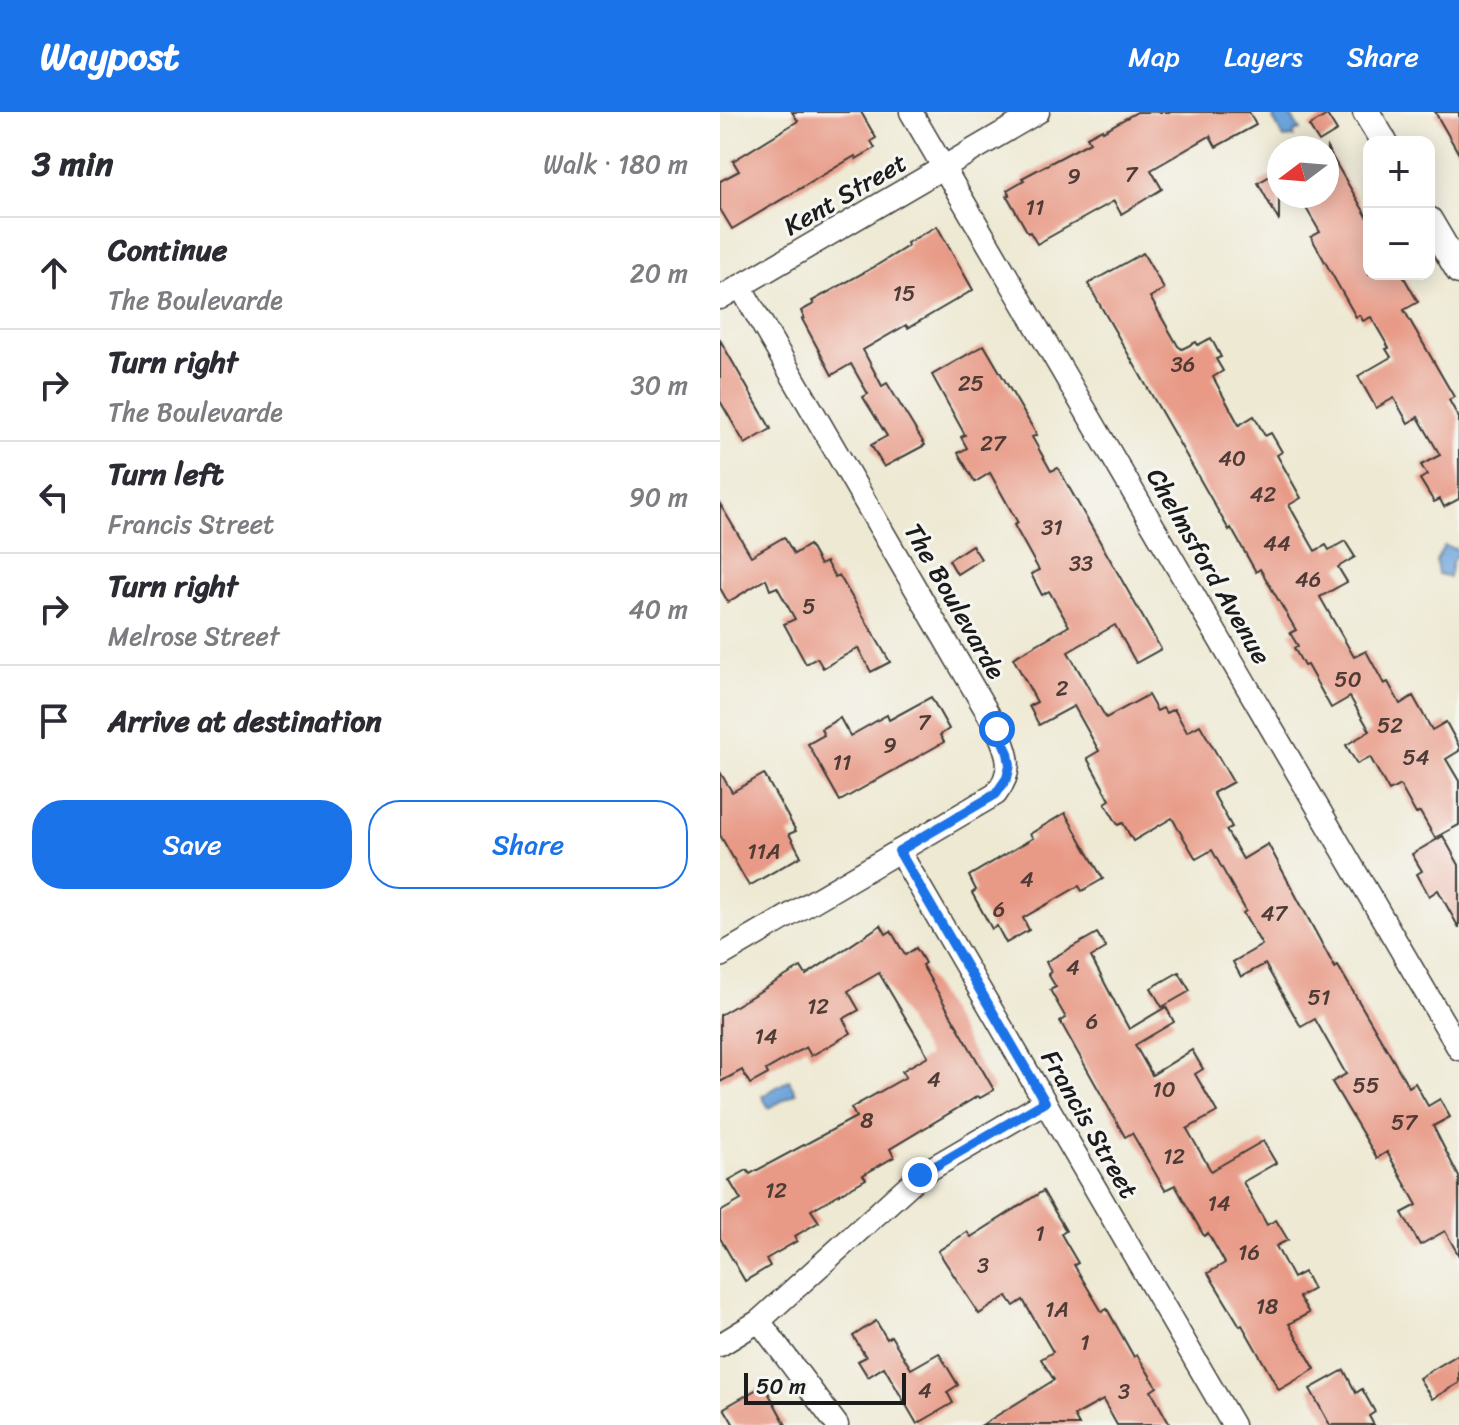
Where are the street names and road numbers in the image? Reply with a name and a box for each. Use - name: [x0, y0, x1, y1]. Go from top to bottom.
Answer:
- street label: Kent Street: [774, 140, 916, 248]
- street label: Chelmsford Avenue: [1134, 459, 1284, 673]
- street label: The Boulevarde: [891, 514, 1019, 689]
- street label: Francis Street: [1028, 1040, 1152, 1208]

